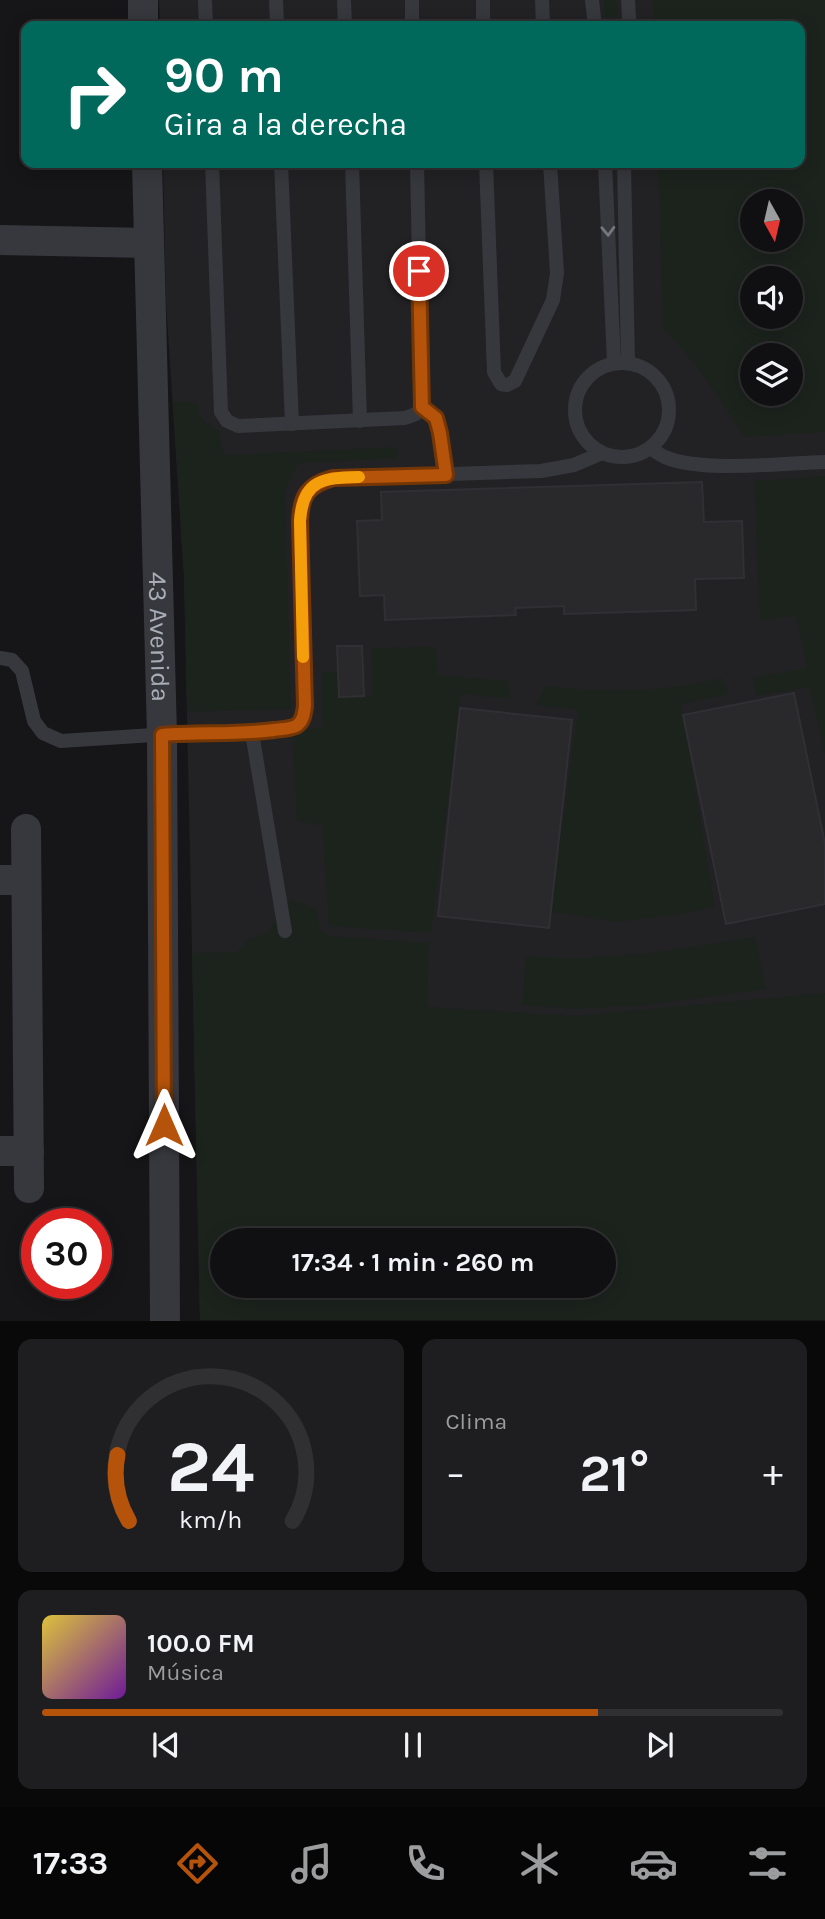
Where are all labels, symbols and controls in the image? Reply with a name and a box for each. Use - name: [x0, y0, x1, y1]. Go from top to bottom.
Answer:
- text: 90 m: [164, 47, 284, 104]
- icon: right: [49, 49, 140, 140]
- text: Gira a la derecha: [164, 106, 407, 143]
- north arrow: [740, 189, 803, 252]
- map controls: [740, 189, 803, 406]
- one-way arrow: [600, 226, 615, 237]
- pin: [389, 241, 449, 301]
- icon: arrive: [400, 252, 438, 290]
- button: sound: [740, 266, 803, 329]
- button: layers: [740, 343, 803, 406]
- street label: 43 Avenida: [142, 571, 177, 702]
- position arrow: [127, 1088, 201, 1162]
- speed limit sign: 30: [21, 1208, 112, 1299]
- text: 17:34 · 1 min · 260 m: [292, 1247, 534, 1278]
- text: Clima: [446, 1408, 507, 1435]
- text: 24: [167, 1425, 254, 1510]
- text: 21°: [579, 1443, 649, 1504]
- text: −: [446, 1451, 465, 1496]
- text: +: [763, 1451, 783, 1496]
- text: km/h: [179, 1505, 242, 1534]
- text: 100.0 FM: [147, 1628, 255, 1659]
- text: Música: [147, 1659, 224, 1686]
- icon: previous: [147, 1726, 185, 1764]
- icon: pause: [394, 1726, 432, 1764]
- icon: next: [641, 1726, 679, 1764]
- icon: directions: [173, 1839, 222, 1888]
- icon: music: [287, 1839, 336, 1888]
- icon: phone: [401, 1839, 450, 1888]
- icon: climate: [515, 1839, 564, 1888]
- icon: car: [629, 1839, 678, 1888]
- icon: filters: [743, 1839, 792, 1888]
- text: 17:33: [33, 1845, 108, 1882]

